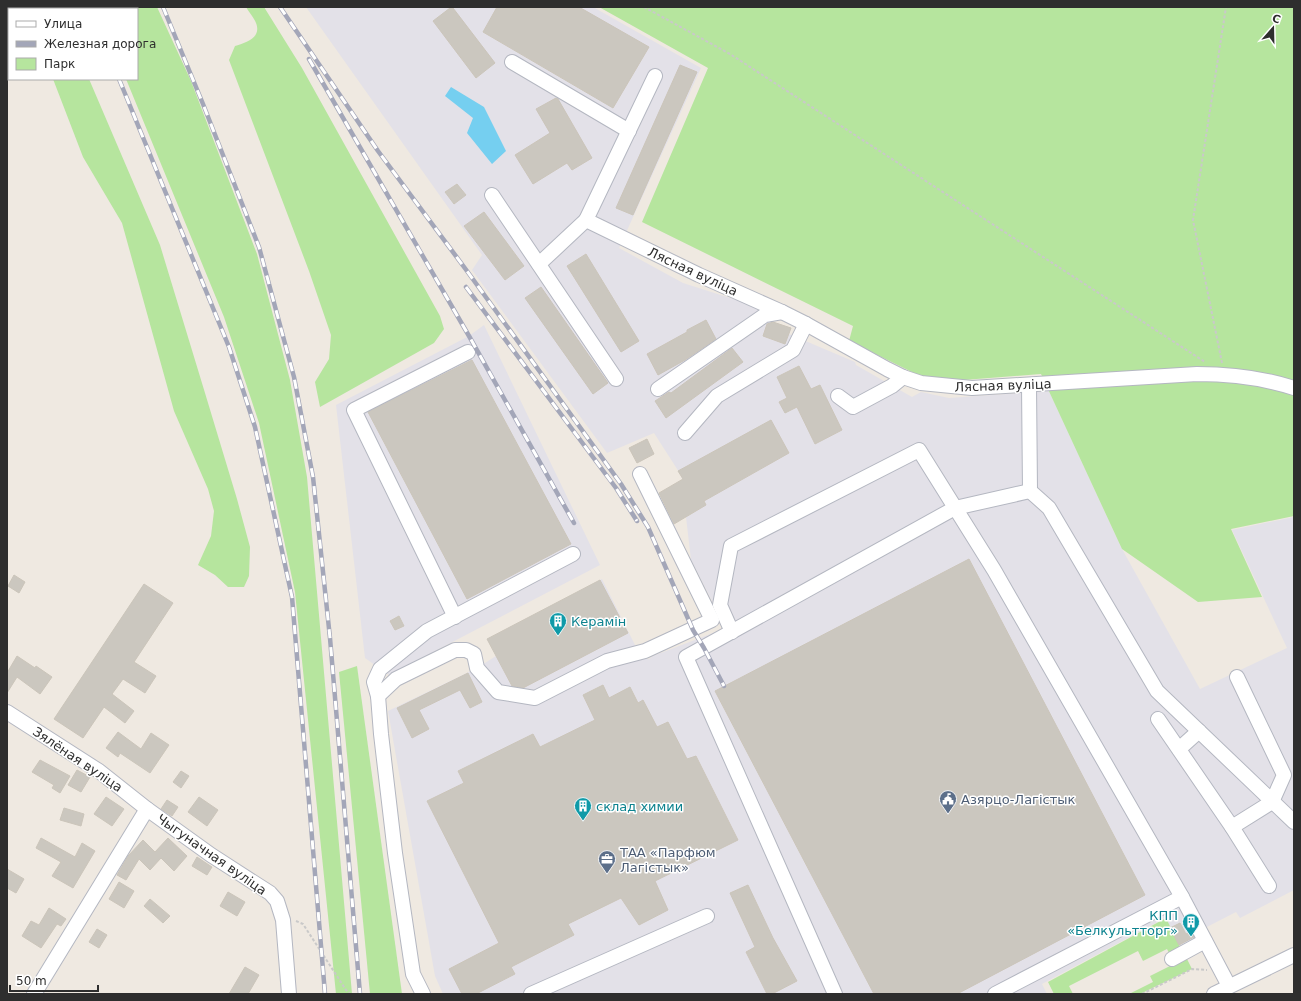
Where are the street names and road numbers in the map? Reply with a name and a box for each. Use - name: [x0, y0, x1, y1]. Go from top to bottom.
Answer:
- street label: Лясная вуліца: [646, 244, 740, 299]
- street label: Лясная вуліца: [954, 376, 1052, 395]
- street label: Зялёная вуліца: [30, 724, 125, 795]
- street label: Чыгуначная вуліца: [154, 811, 269, 898]

